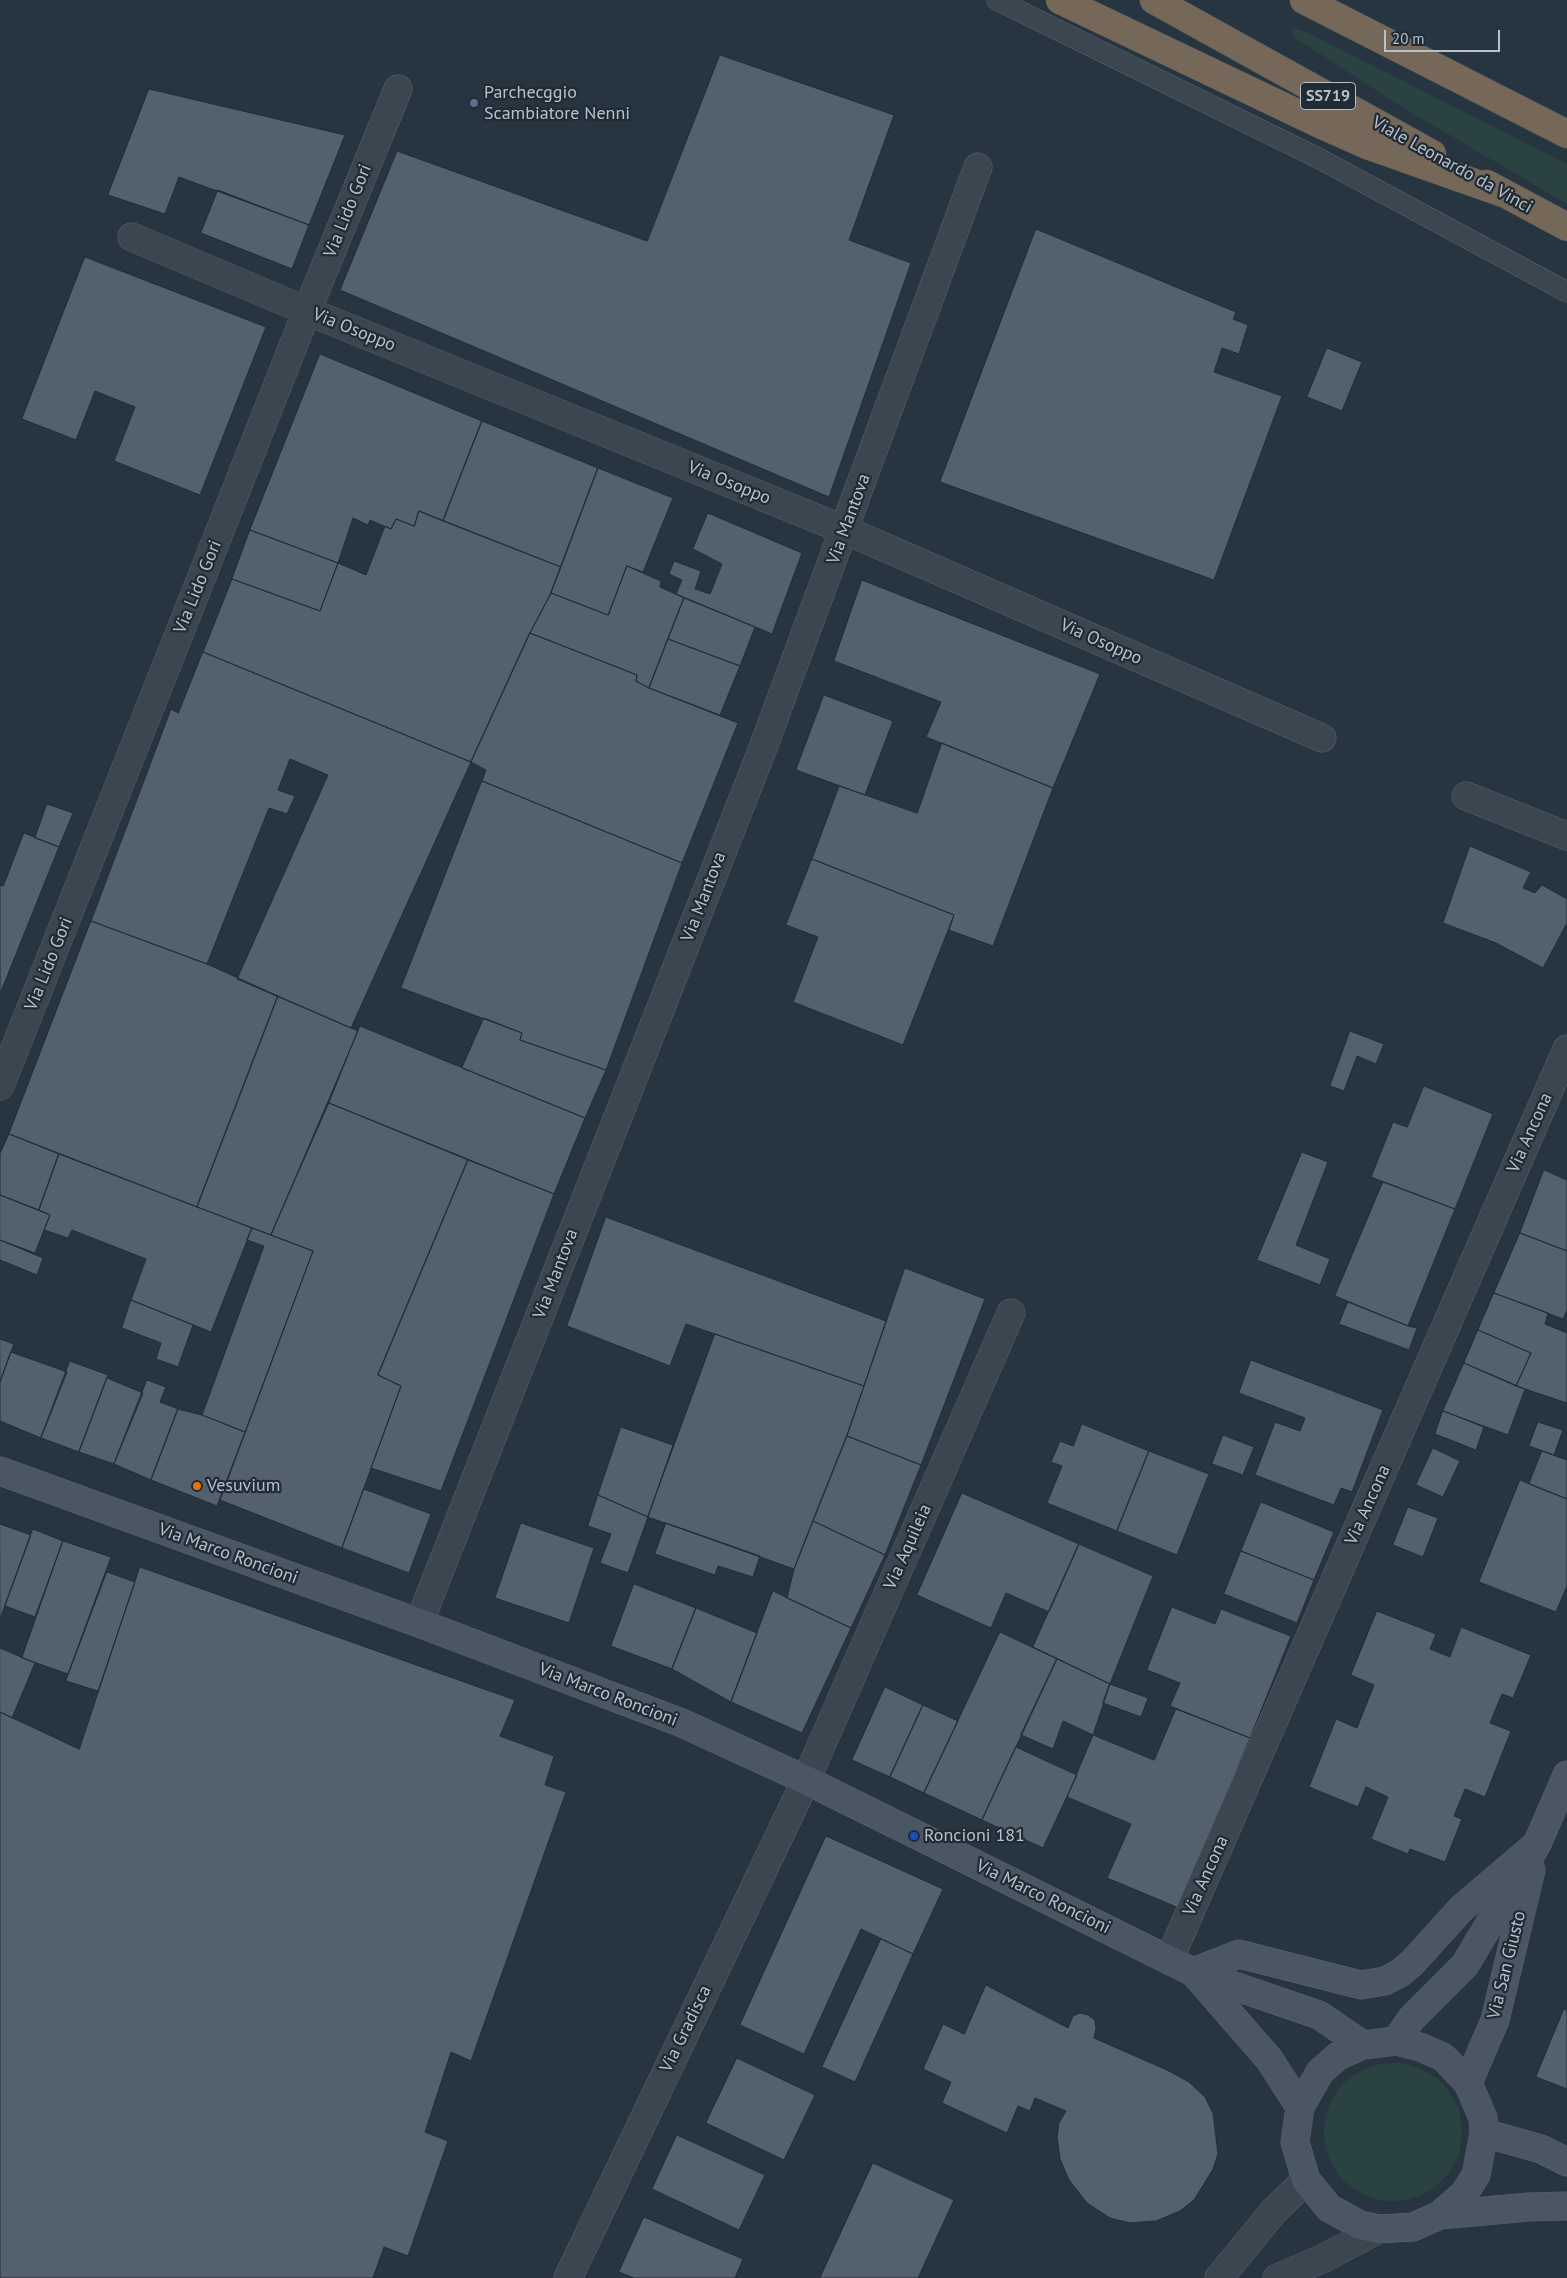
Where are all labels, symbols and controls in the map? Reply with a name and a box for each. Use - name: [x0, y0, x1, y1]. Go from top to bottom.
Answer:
- scale bar: [1387, 20, 1503, 52]
- text: 20 m: [1392, 29, 1425, 48]
- place label: Parchecggio Scambiatore Nenni: [484, 82, 630, 125]
- road number: SS719: [1300, 82, 1356, 110]
- marker: Parchecggio Scambiatore Nenni: [468, 97, 480, 109]
- street label: Viale Leonardo da Vinci: [1368, 112, 1536, 218]
- street label: Via Lido Gori: [320, 161, 376, 261]
- street label: Via Osoppo: [309, 304, 399, 356]
- street label: Via Osoppo: [684, 457, 774, 509]
- street label: Via Mantova: [823, 471, 875, 567]
- street label: Via Lido Gori: [170, 537, 226, 637]
- street label: Via Osoppo: [1057, 614, 1145, 670]
- street label: Via Mantova: [677, 849, 731, 945]
- street label: Via Lido Gori: [21, 914, 77, 1014]
- street label: Via Ancona: [1503, 1090, 1557, 1176]
- street label: Via Mantova: [529, 1226, 583, 1322]
- street label: Via Ancona: [1341, 1462, 1395, 1548]
- place label: Vesuvium: [207, 1475, 280, 1497]
- marker: Vesuvium: [191, 1480, 203, 1492]
- street label: Via Aquileia: [880, 1501, 936, 1593]
- street label: Via Marco Roncioni: [155, 1519, 301, 1589]
- street label: Via Marco Roncioni: [536, 1659, 680, 1731]
- place label: Roncioni 181: [924, 1825, 1025, 1847]
- marker: Roncioni 181: [908, 1830, 920, 1842]
- street label: Via Ancona: [1179, 1833, 1233, 1919]
- street label: Via Marco Roncioni: [972, 1855, 1114, 1939]
- street label: Via San Giusto: [1483, 1909, 1531, 2021]
- street label: Via Gradisca: [656, 1982, 716, 2076]

